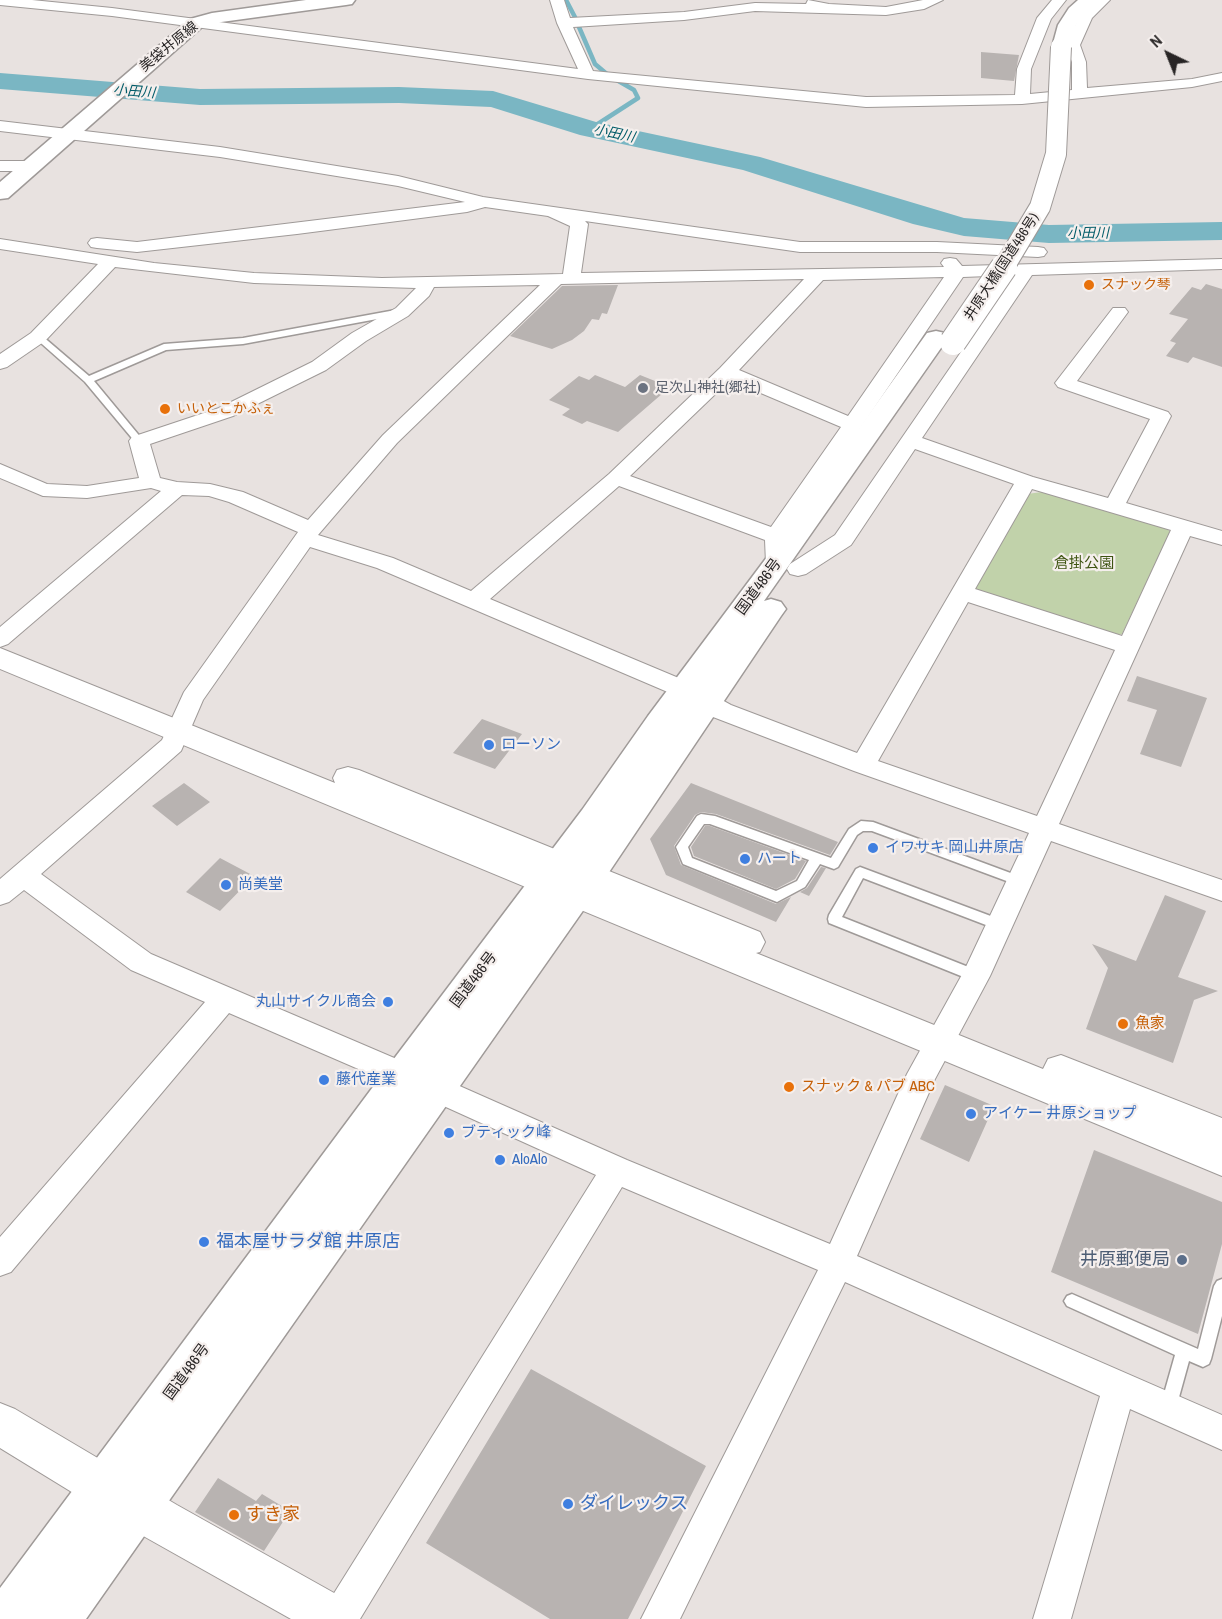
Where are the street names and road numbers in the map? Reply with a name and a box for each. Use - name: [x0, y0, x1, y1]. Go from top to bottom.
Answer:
- street label: 美袋井原線: [137, 18, 201, 76]
- street label: 井原大橋(国道486号): [961, 210, 1043, 324]
- street label: 国道486号: [732, 555, 786, 619]
- street label: 国道486号: [447, 948, 501, 1012]
- street label: 国道486号: [160, 1340, 214, 1404]

